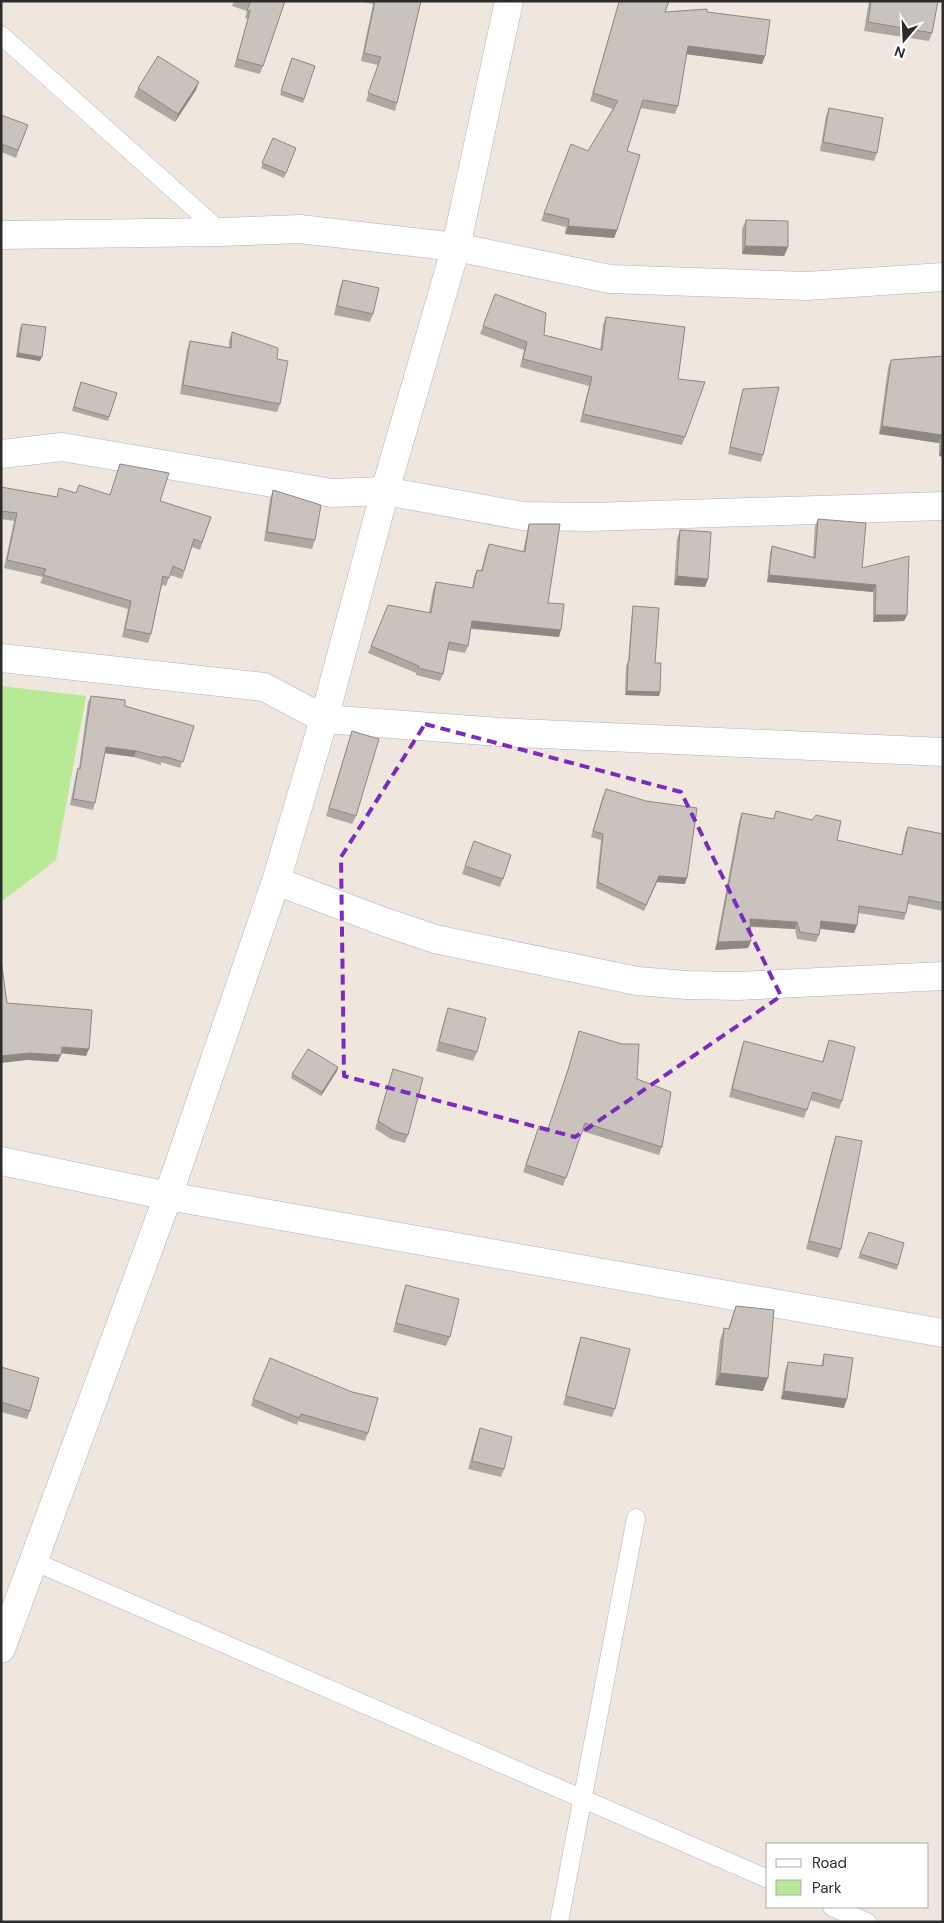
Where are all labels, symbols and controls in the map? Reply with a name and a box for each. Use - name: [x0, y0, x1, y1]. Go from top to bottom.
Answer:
- north arrow: [879, 15, 929, 65]
- text: N: [892, 42, 908, 62]
- legend: [766, 1843, 929, 1908]
- text: Road: [812, 1853, 847, 1873]
- text: Park: [812, 1878, 842, 1898]

